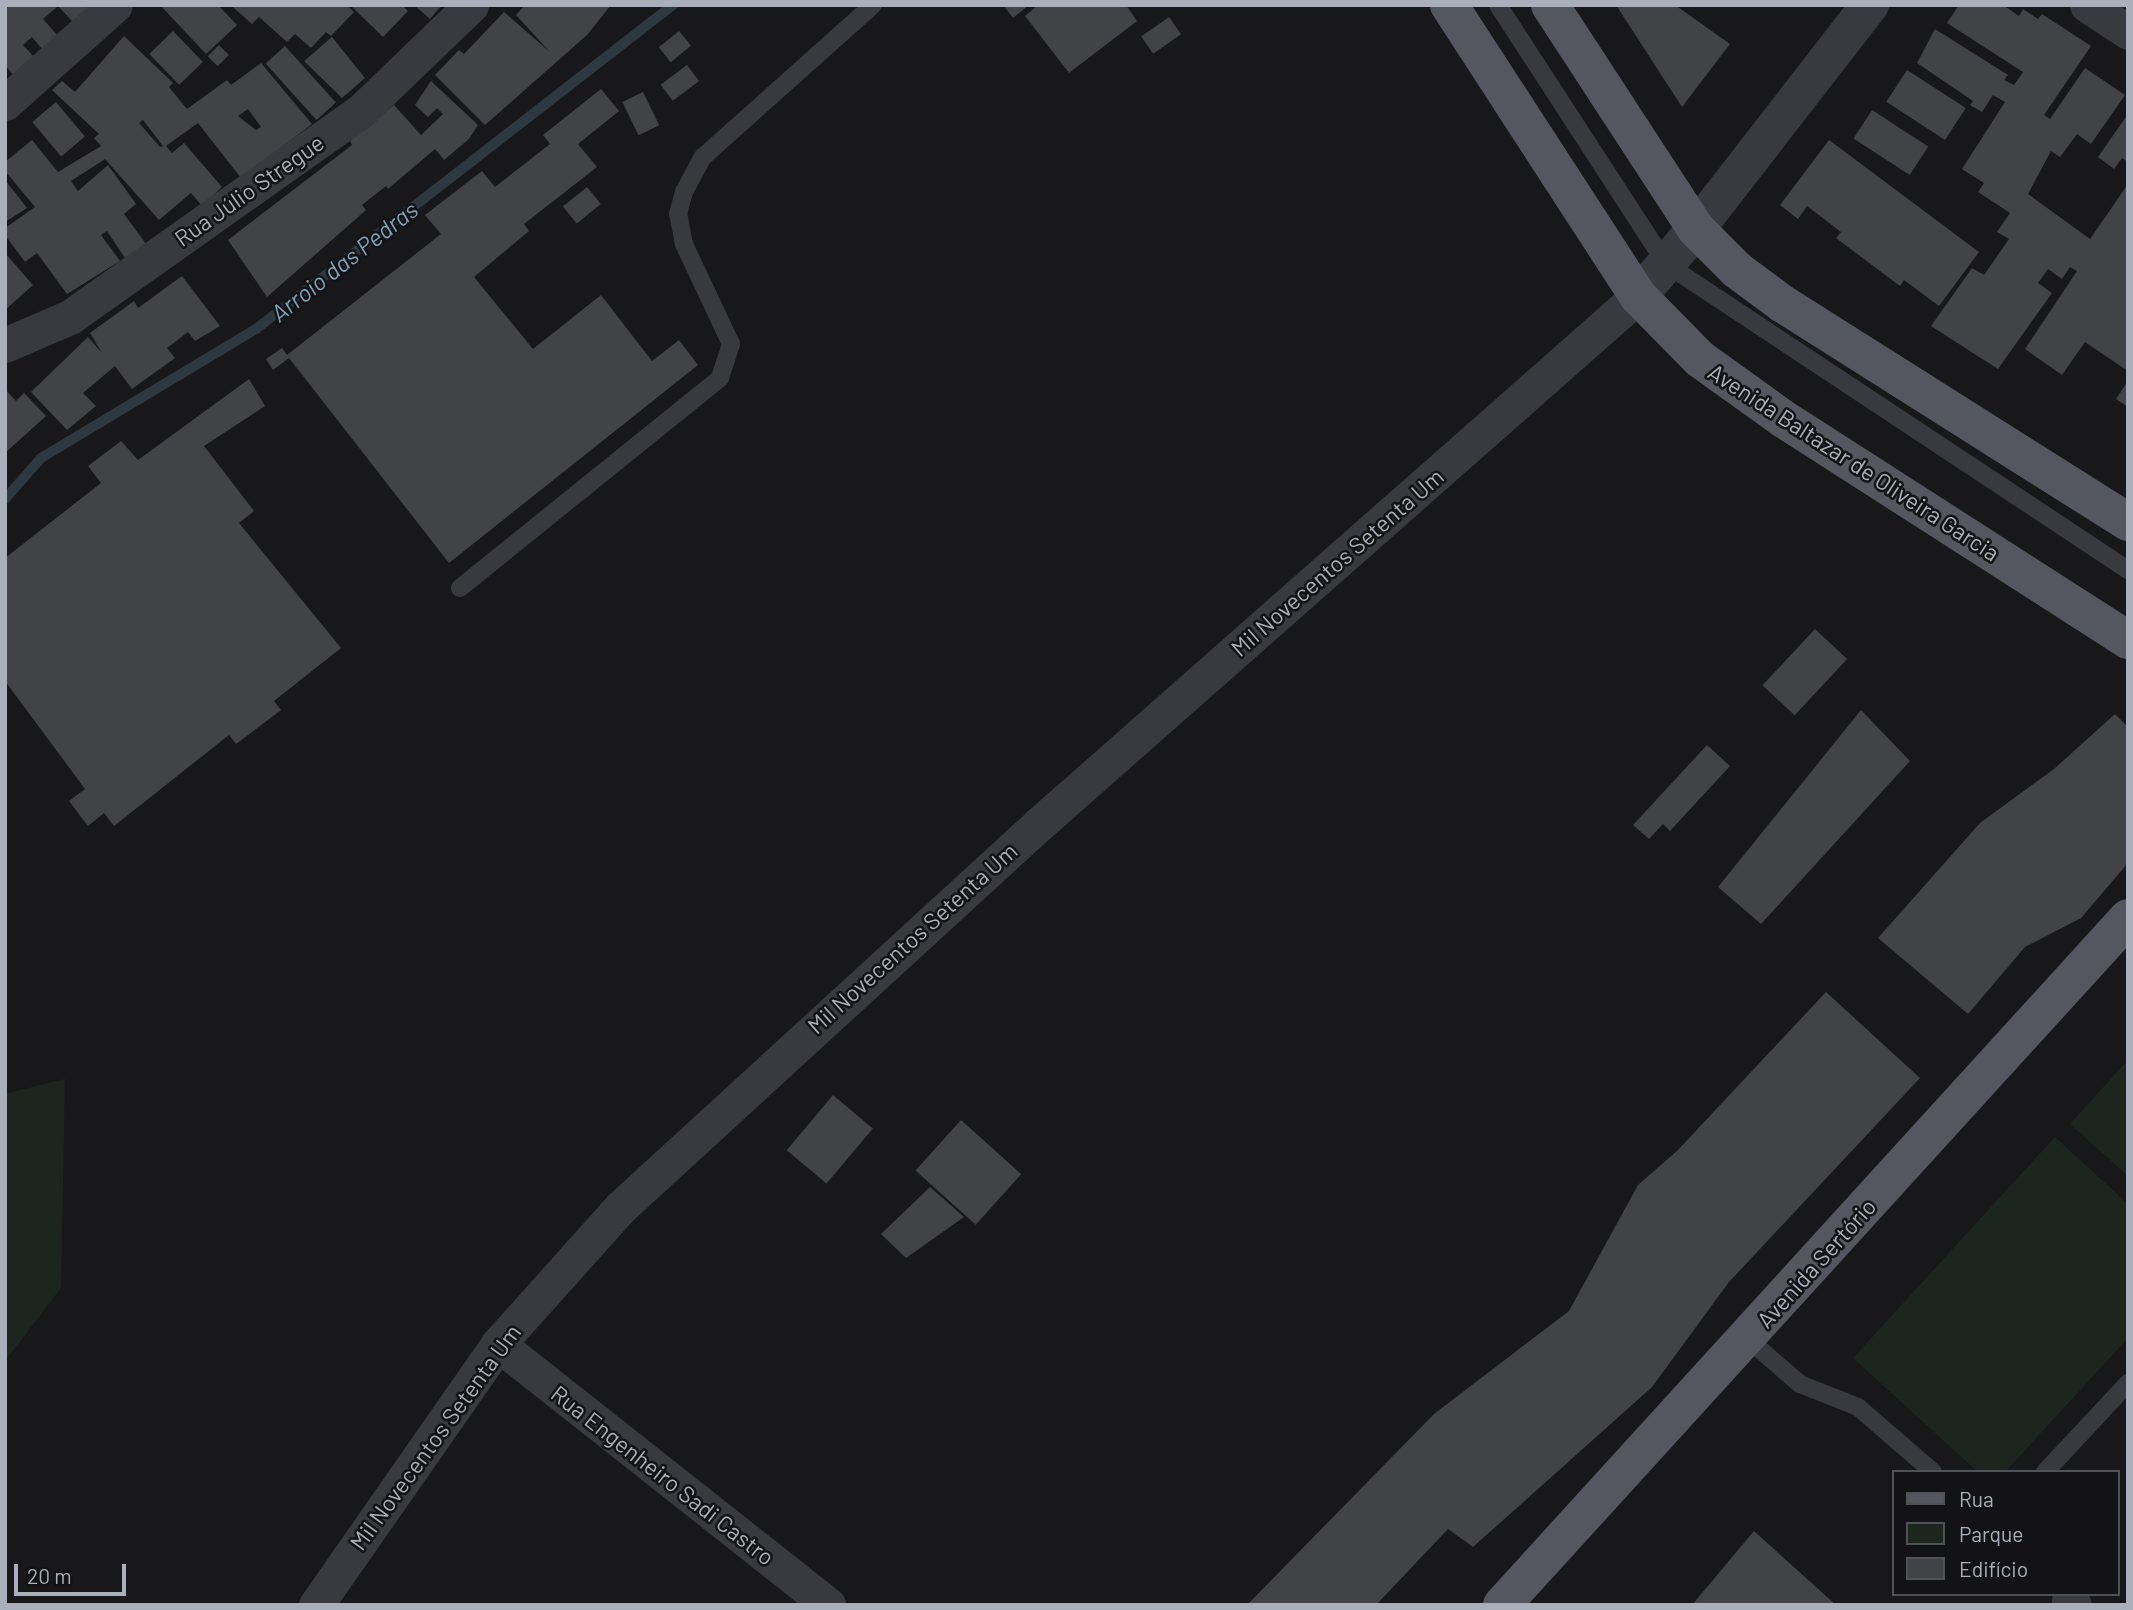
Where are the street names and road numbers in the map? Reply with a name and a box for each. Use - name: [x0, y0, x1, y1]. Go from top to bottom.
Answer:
- street label: Rua Júlio Stregue: [169, 128, 329, 252]
- street label: Avenida Baltazar de Oliveira Garcia: [1703, 357, 2005, 567]
- street label: Mil Novecentos Setenta Um: [1225, 462, 1449, 662]
- street label: Mil Novecentos Setenta Um: [802, 837, 1022, 1039]
- street label: Avenida Sertório: [1751, 1193, 1881, 1333]
- street label: Mil Novecentos Setenta Um: [344, 1319, 526, 1555]
- street label: Rua Engenheiro Sadi Castro: [546, 1379, 780, 1571]

